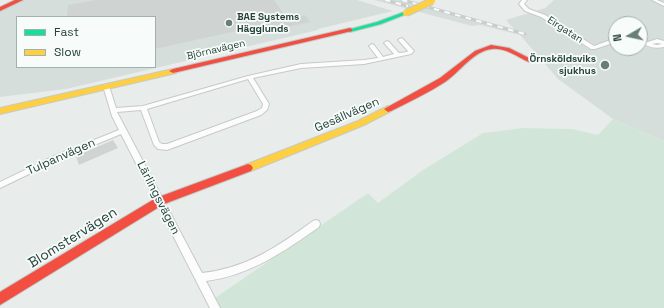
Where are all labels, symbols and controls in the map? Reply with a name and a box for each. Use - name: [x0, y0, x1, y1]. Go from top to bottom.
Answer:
- place label: BAE Systems Hägglunds: [237, 11, 299, 34]
- street label: Eirgatan: [545, 14, 585, 46]
- legend: [16, 16, 156, 68]
- north arrow: [608, 16, 648, 56]
- marker: BAE Systems Hägglunds: [224, 18, 234, 28]
- text: Fast: [54, 24, 79, 40]
- text: N: [610, 33, 625, 42]
- street label: Björnavägen: [185, 37, 247, 63]
- text: Slow: [54, 44, 81, 60]
- place label: Örnsköldsviks sjukhus: [529, 53, 596, 76]
- marker: Örnsköldsviks sjukhus: [599, 59, 611, 71]
- street label: Gesällvägen: [312, 94, 382, 136]
- street label: Tulpanvägen: [25, 135, 97, 179]
- street label: Lärlingsvägen: [133, 159, 183, 237]
- street label: Blomstervägen: [26, 204, 120, 272]

